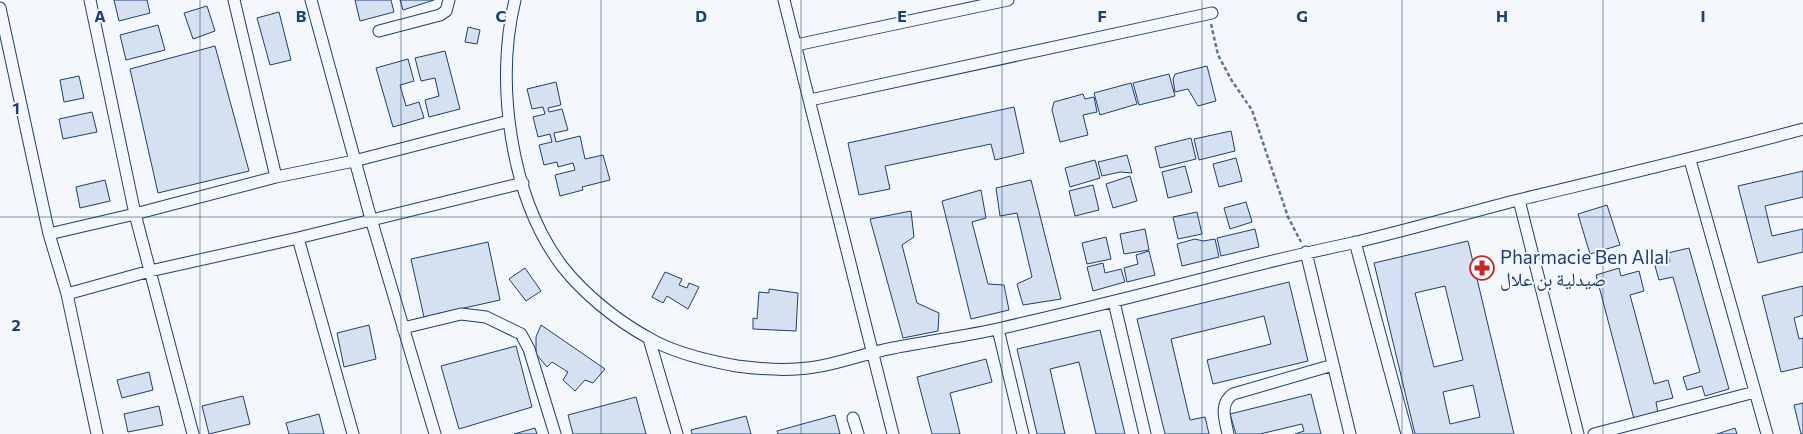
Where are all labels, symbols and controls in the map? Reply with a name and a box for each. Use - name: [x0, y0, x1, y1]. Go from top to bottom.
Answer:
- text: A: [94, 6, 106, 25]
- text: B: [296, 6, 307, 25]
- text: C: [496, 6, 507, 25]
- text: D: [695, 6, 707, 25]
- text: E: [897, 6, 907, 25]
- text: F: [1097, 6, 1107, 25]
- text: G: [1296, 6, 1308, 25]
- text: H: [1496, 6, 1508, 25]
- text: I: [1700, 6, 1706, 25]
- text: 1: [12, 98, 20, 117]
- place label: Pharmacie Ben Allal صيدلية بن علال: [1500, 245, 1669, 291]
- pharmacy icon: Pharmacie Ben Allal صيدلية بن علال: [1469, 255, 1495, 281]
- text: 2: [11, 315, 21, 334]

